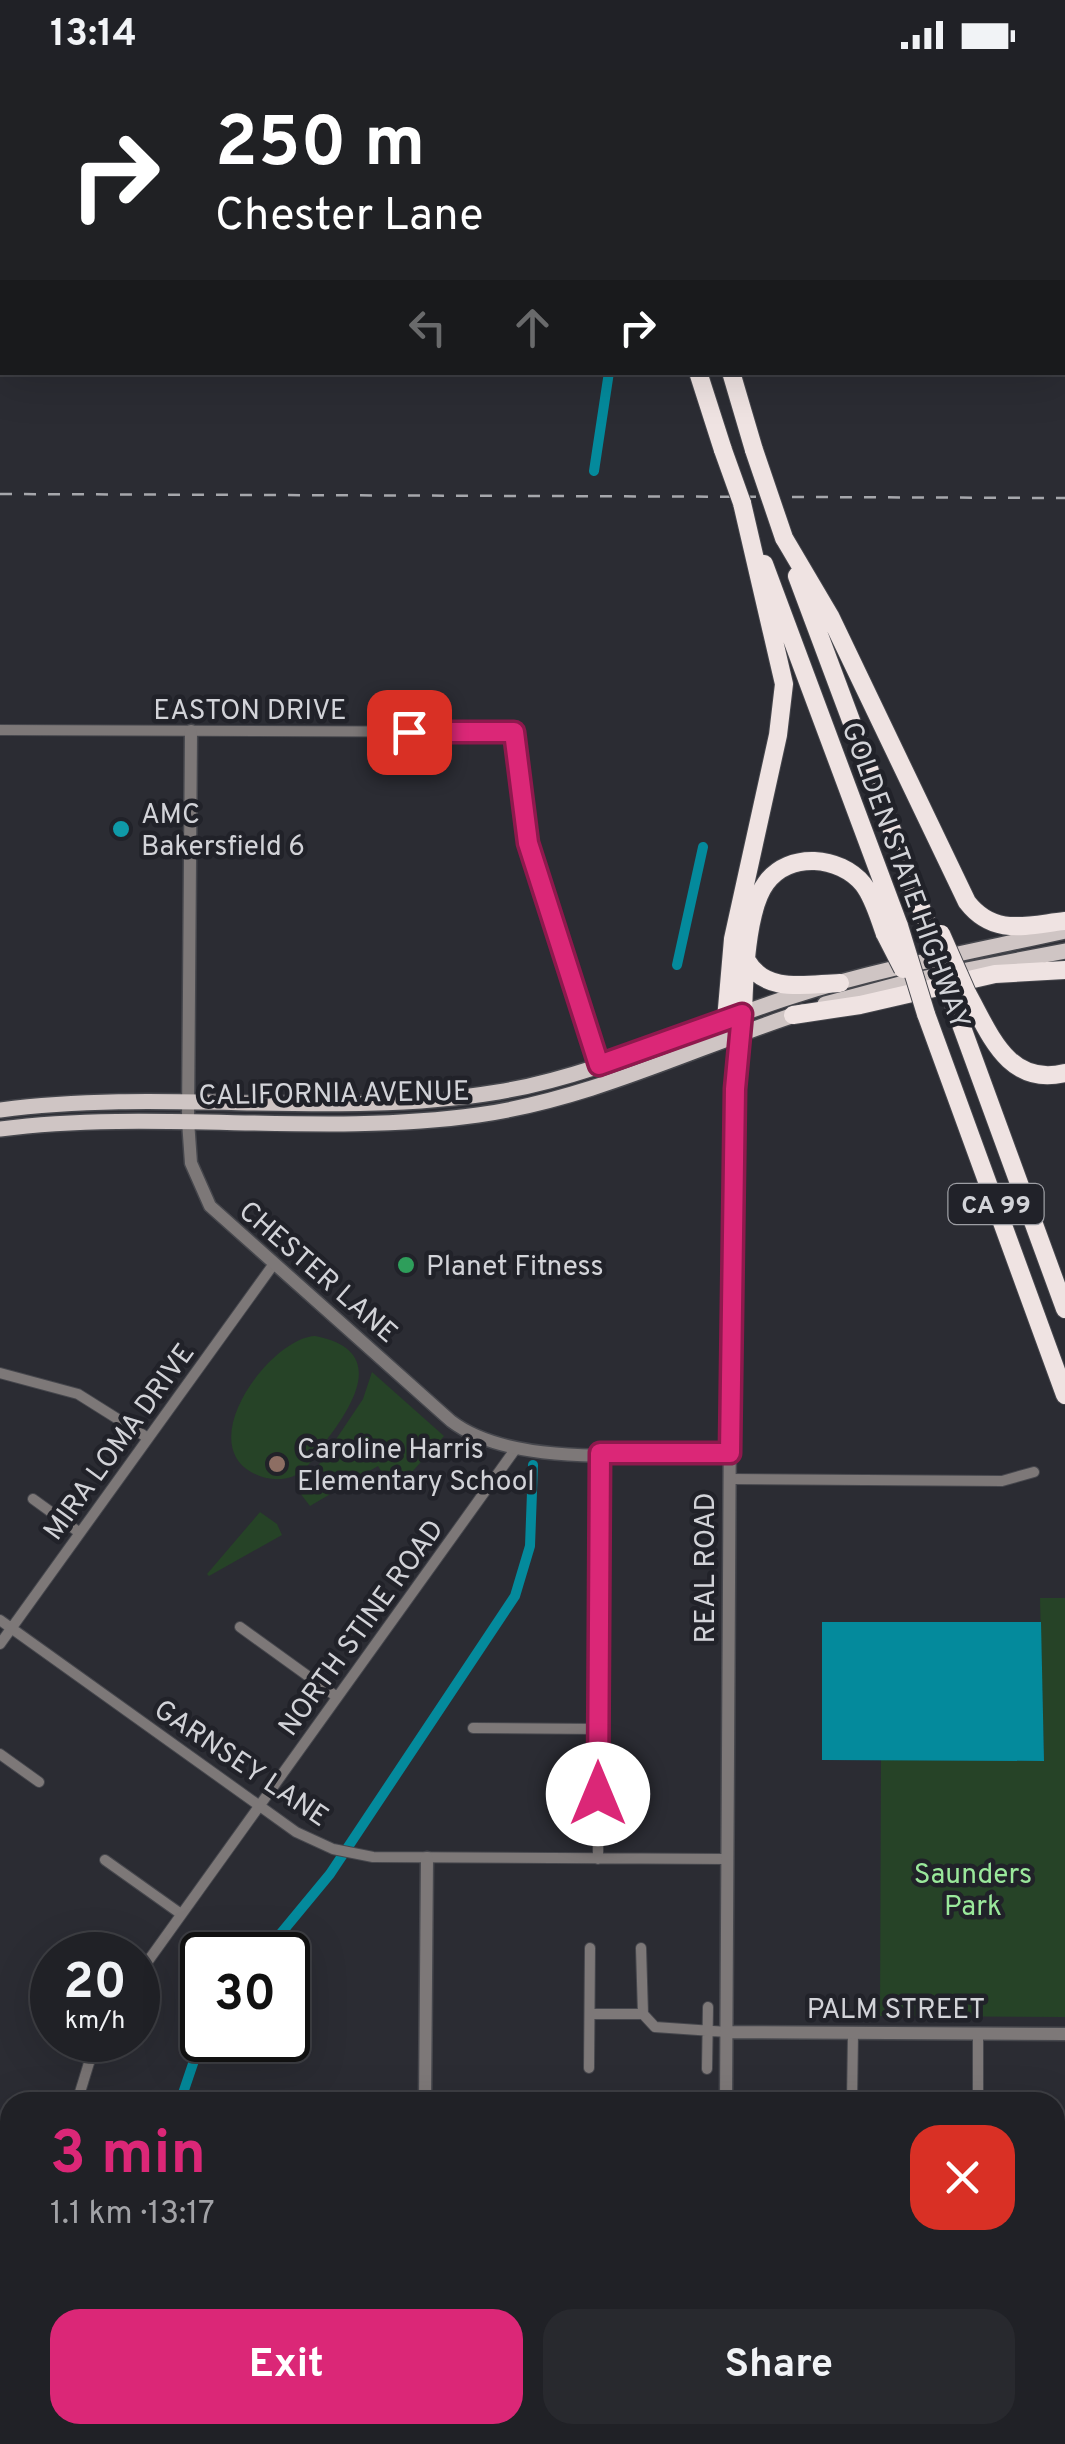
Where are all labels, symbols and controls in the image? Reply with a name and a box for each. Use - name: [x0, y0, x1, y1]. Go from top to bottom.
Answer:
- text: 13:14: [50, 11, 137, 60]
- text: 250 m: [215, 102, 425, 191]
- icon: right: [50, 110, 180, 240]
- text: Chester Lane: [215, 189, 483, 246]
- icon: left: [400, 300, 455, 355]
- icon: ahead: [505, 300, 560, 355]
- icon: right: [610, 300, 665, 355]
- pin: [367, 690, 452, 775]
- street label: EASTON DRIVE: [153, 694, 347, 730]
- icon: arrive: [382, 705, 437, 760]
- street label: GOLDEN STATE HIGHWAY: [832, 717, 977, 1035]
- place label: AMC Bakersfield 6: [141, 798, 305, 866]
- marker: AMC Bakersfield 6: [110, 818, 132, 840]
- street label: CALIFORNIA AVENUE: [198, 1075, 470, 1115]
- road number: CA 99: [948, 1184, 1044, 1224]
- street label: CHESTER LANE: [230, 1194, 404, 1352]
- place label: Planet Fitness: [426, 1250, 604, 1286]
- marker: Planet Fitness: [395, 1254, 417, 1276]
- street label: MIRA LOMA DRIVE: [37, 1337, 204, 1548]
- place label: Caroline Harris Elementary School: [297, 1433, 535, 1501]
- marker: Caroline Harris Elementary School: [266, 1453, 288, 1475]
- street label: REAL ROAD: [689, 1492, 725, 1644]
- street label: NORTH STINE ROAD: [272, 1513, 453, 1744]
- street label: GARNSEY LANE: [146, 1693, 335, 1836]
- position arrow: [546, 1742, 650, 1846]
- park label: Saunders Park: [914, 1858, 1032, 1926]
- speed limit sign: 30: [180, 1932, 310, 2062]
- text: 20: [63, 1953, 127, 2016]
- street label: PALM STREET: [807, 1993, 985, 2029]
- text: km/h: [65, 2006, 125, 2038]
- text: 3 min: [50, 2119, 206, 2195]
- button: close: [910, 2125, 1015, 2230]
- text: 1.1 km · 13:17: [50, 2195, 215, 2235]
- button: Exit: [50, 2309, 523, 2424]
- button: Share: [543, 2309, 1015, 2424]

